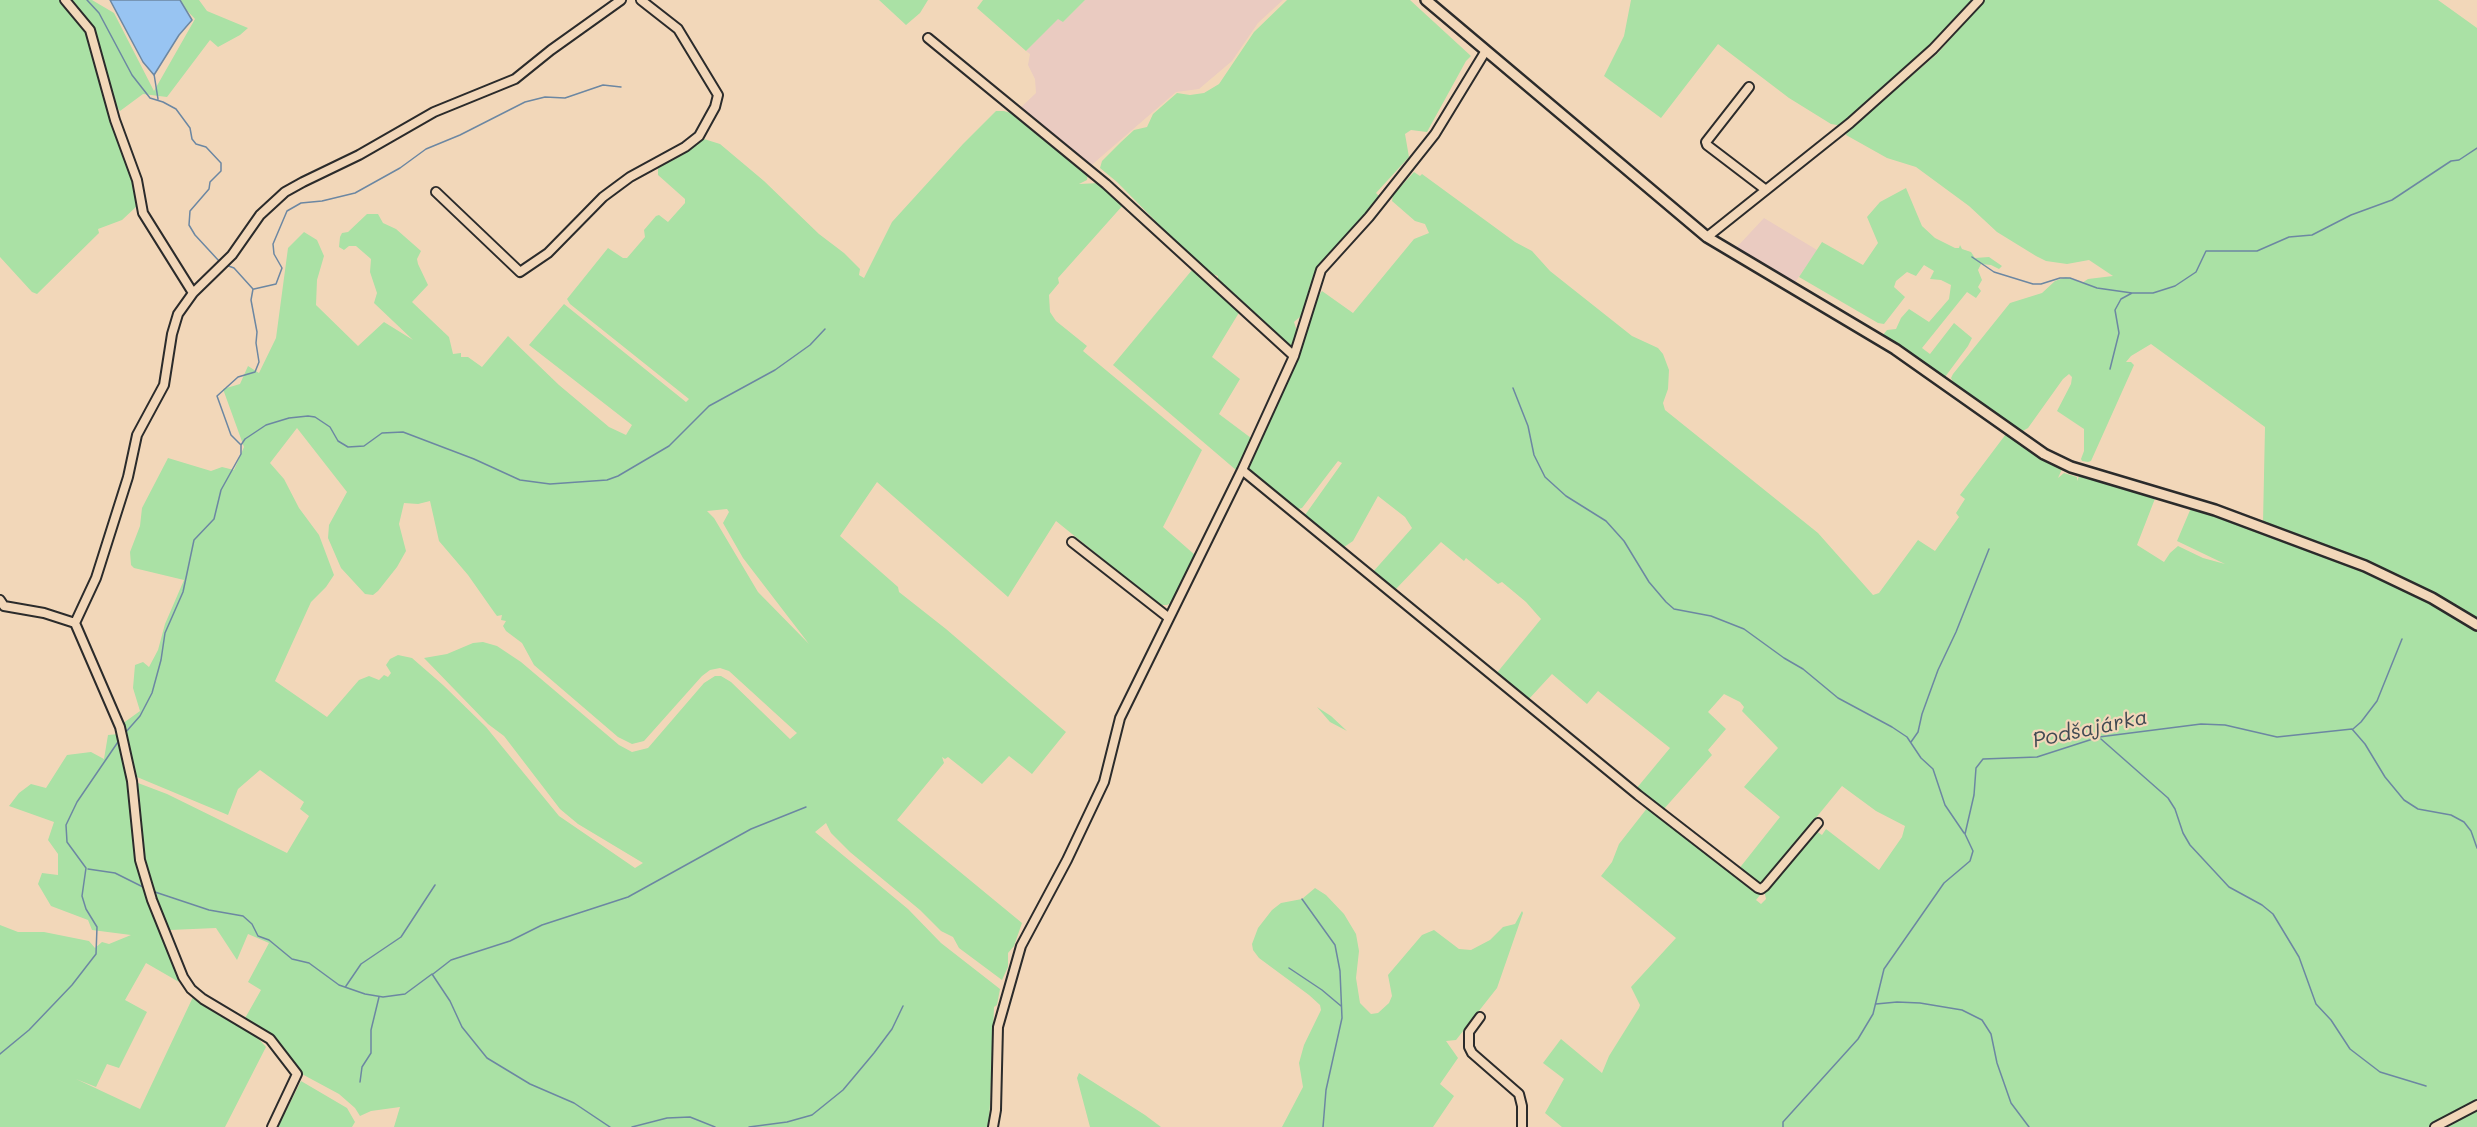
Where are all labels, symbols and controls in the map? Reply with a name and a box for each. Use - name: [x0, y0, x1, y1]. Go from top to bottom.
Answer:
- water label: Podšajárka: [2030, 705, 2150, 753]

